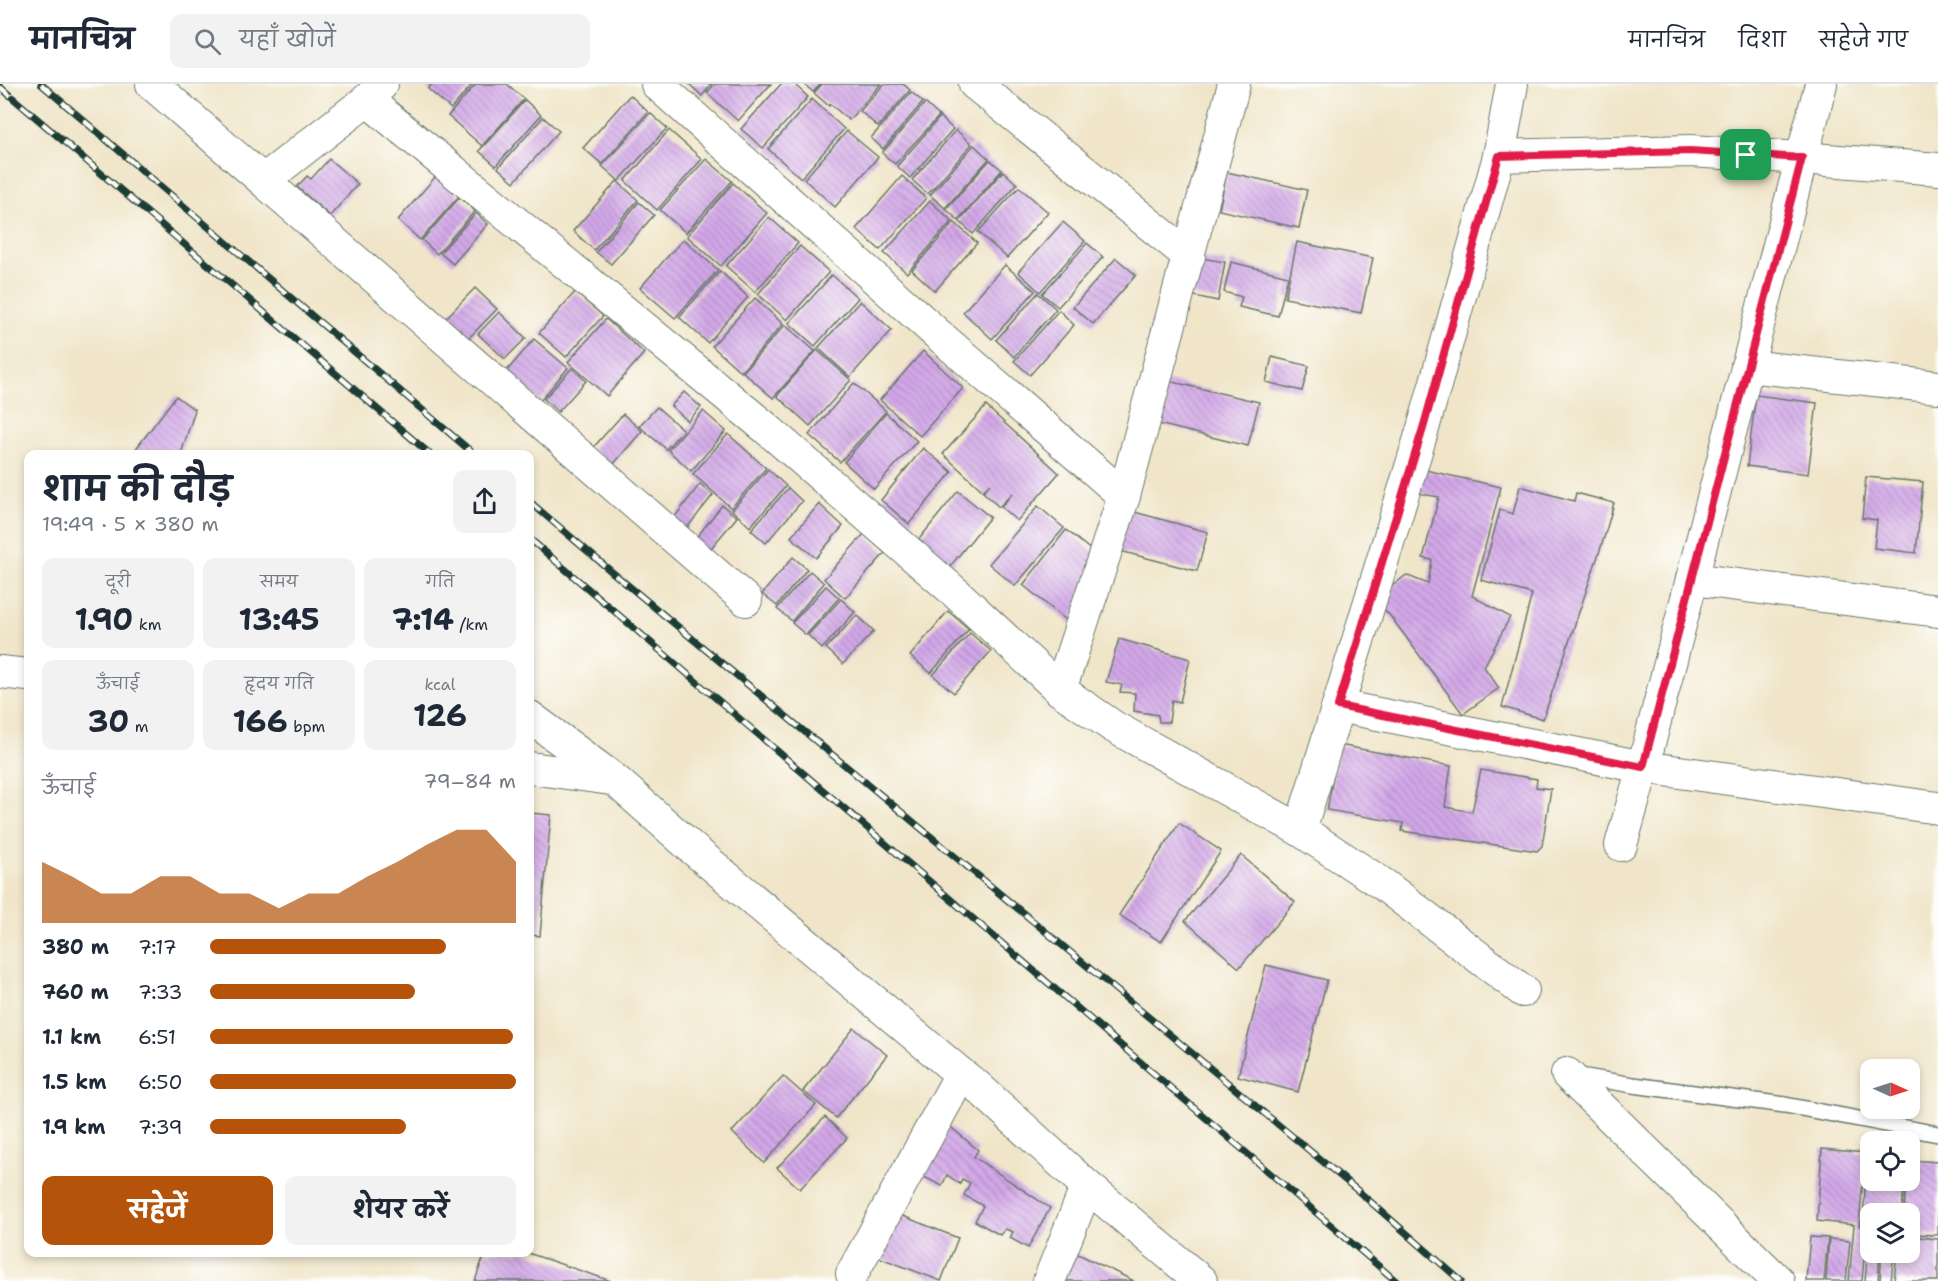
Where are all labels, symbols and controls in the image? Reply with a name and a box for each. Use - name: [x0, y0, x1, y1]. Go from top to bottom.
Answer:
- search box: [170, 14, 590, 68]
- text: मानचित्र: [30, 20, 134, 58]
- icon: search: [191, 25, 224, 58]
- text: यहाँ खोजें: [239, 25, 336, 54]
- text: मानचित्र: [1628, 26, 1705, 54]
- text: दिशा: [1738, 26, 1786, 54]
- text: सहेजे गए: [1819, 26, 1908, 54]
- pin: [1720, 129, 1771, 180]
- icon: arrive: [1729, 138, 1762, 171]
- text: शाम की दौड़: [42, 466, 232, 511]
- button: share: [453, 470, 516, 533]
- text: 19:49 · 5 × 380 m: [42, 511, 219, 537]
- text: दूरी: [105, 571, 131, 592]
- text: समय: [260, 571, 298, 592]
- text: गति: [425, 571, 455, 592]
- text: 1.90: [75, 599, 133, 640]
- text: 13:45: [238, 599, 320, 640]
- text: 7:14: [392, 599, 454, 640]
- text: km: [133, 614, 161, 635]
- text: /km: [454, 614, 488, 635]
- text: ऊँचाई: [97, 673, 139, 694]
- text: हृदय गति: [244, 673, 314, 694]
- text: kcal: [424, 674, 456, 695]
- text: 126: [413, 695, 467, 736]
- text: 30: [87, 701, 129, 742]
- text: 166: [233, 701, 288, 742]
- text: m: [129, 716, 149, 737]
- text: bpm: [288, 716, 325, 737]
- text: 79–84 m: [424, 768, 516, 794]
- text: ऊँचाई: [42, 774, 96, 800]
- text: 380 m: [42, 934, 109, 960]
- text: 7:17: [138, 934, 177, 960]
- text: 760 m: [42, 979, 109, 1005]
- text: 7:33: [138, 979, 182, 1005]
- text: 1.1 km: [42, 1024, 101, 1050]
- text: 6:51: [138, 1024, 176, 1050]
- north arrow: [1860, 1059, 1920, 1119]
- map controls: [1860, 1059, 1920, 1263]
- text: 1.5 km: [42, 1069, 106, 1095]
- text: 6:50: [138, 1069, 182, 1095]
- text: 1.9 km: [42, 1114, 105, 1140]
- text: 7:39: [138, 1114, 183, 1140]
- button: locate: [1860, 1131, 1920, 1191]
- button: सहेजें: [42, 1176, 273, 1245]
- button: शेयर करें: [285, 1176, 516, 1245]
- button: layers: [1860, 1203, 1920, 1263]

